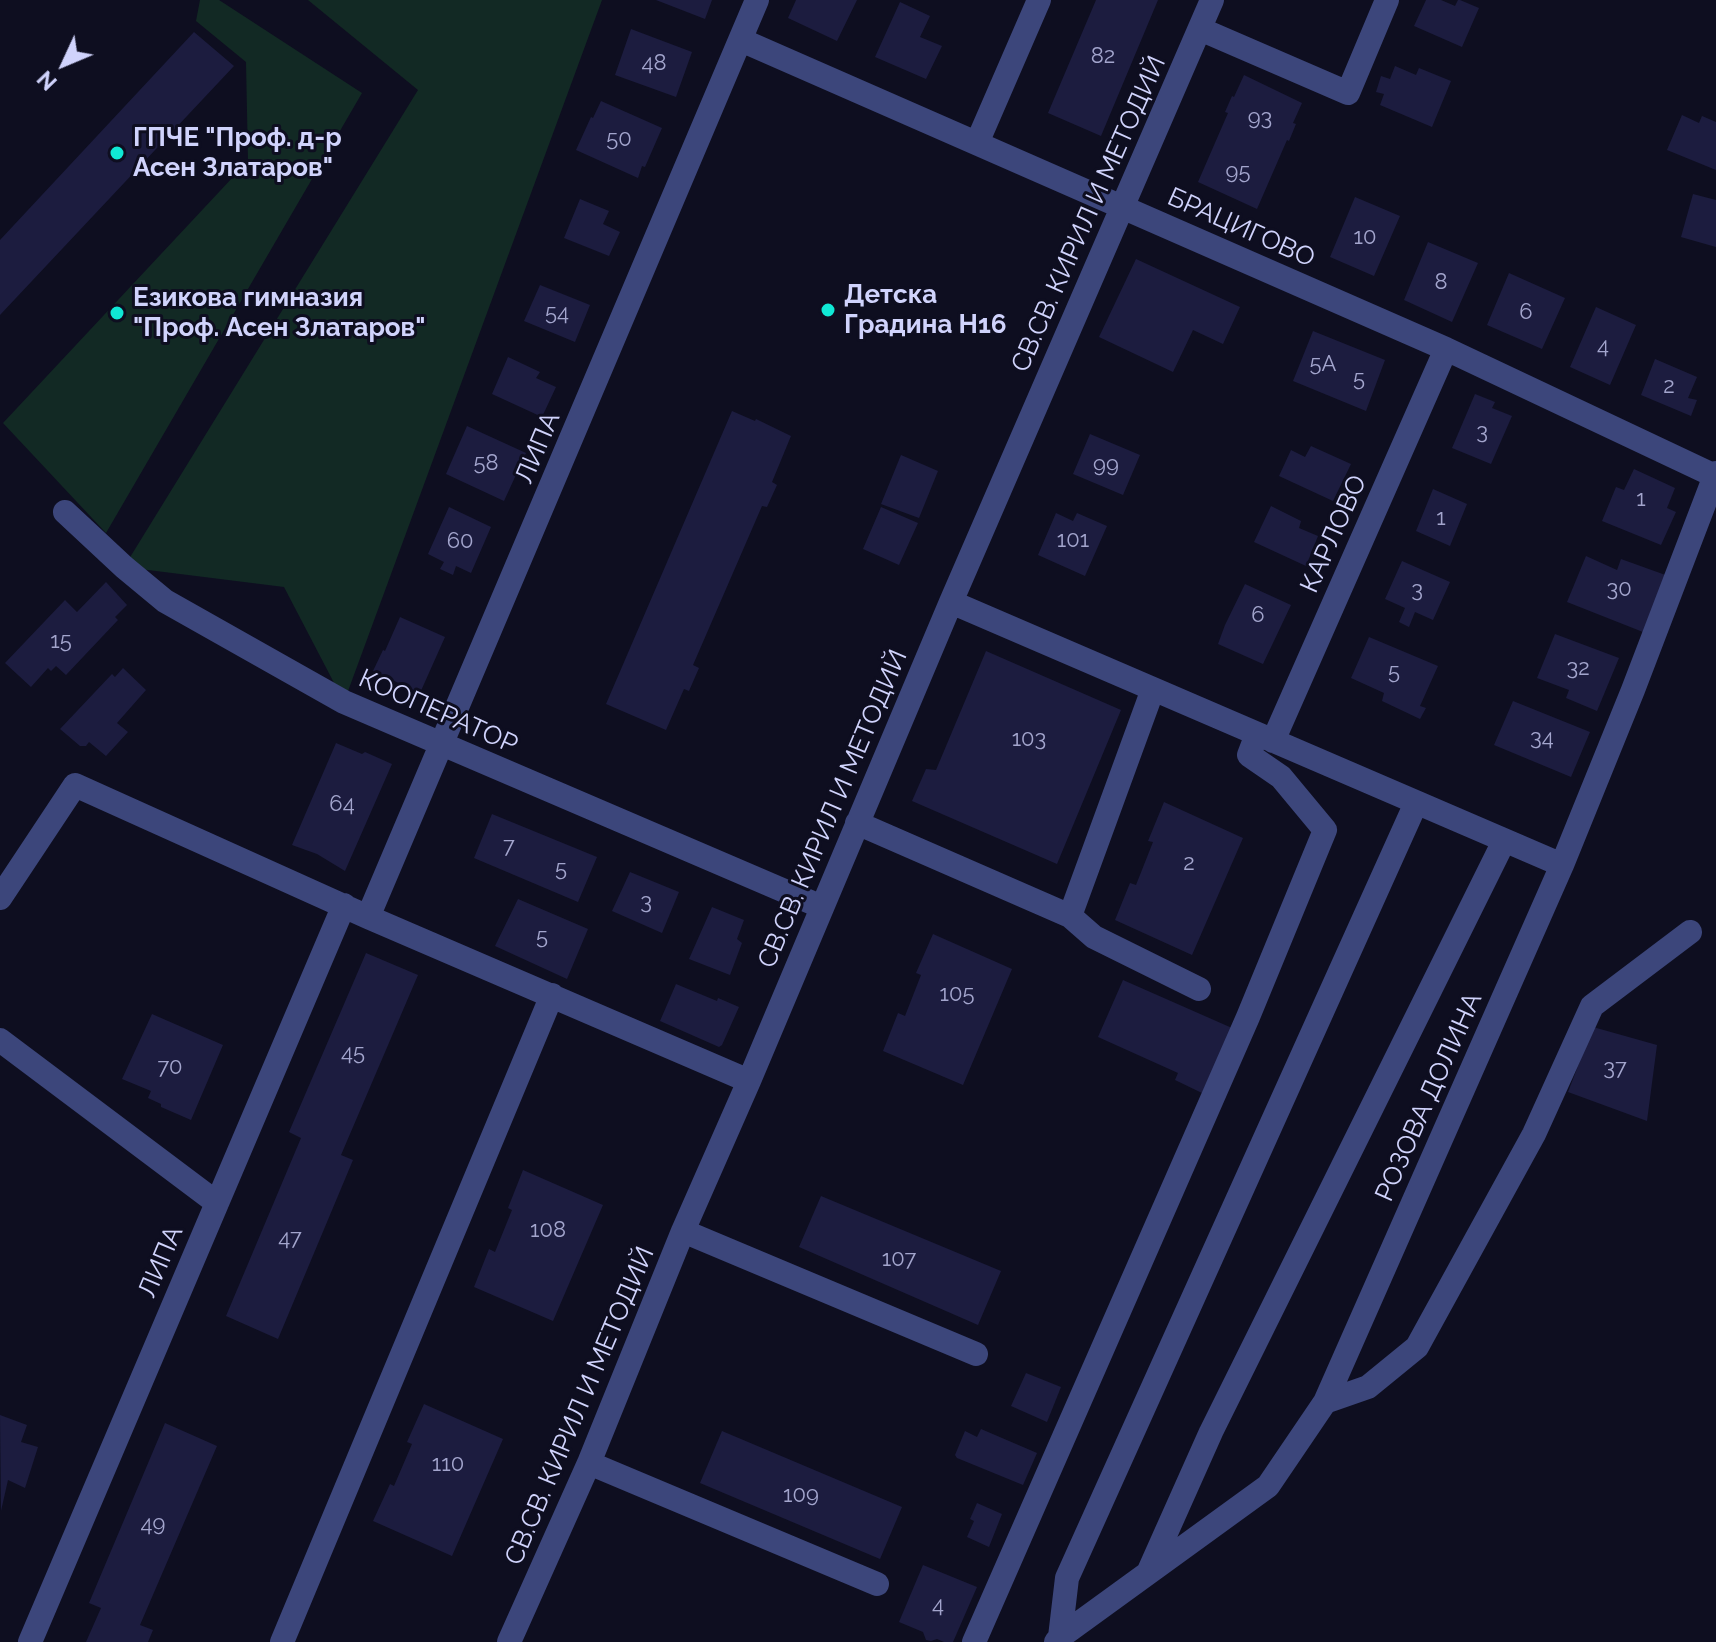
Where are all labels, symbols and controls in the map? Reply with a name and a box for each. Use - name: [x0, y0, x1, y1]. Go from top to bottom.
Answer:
- north arrow: [24, 24, 104, 104]
- house number: 82: [1091, 43, 1115, 69]
- house number: 48: [641, 50, 667, 76]
- street label: СВ.СВ. КИРИЛ И МЕТОДИЙ: [1005, 51, 1173, 377]
- text: N: [32, 66, 62, 96]
- house number: 93: [1248, 105, 1272, 131]
- place label: ГПЧЕ "Проф. д-р Асен Златаров": [133, 122, 342, 184]
- house number: 50: [606, 126, 632, 152]
- marker: ГПЧЕ "Проф. д-р Асен Златаров": [108, 144, 126, 162]
- house number: 95: [1226, 159, 1250, 185]
- street label: БРАЦИГОВО: [1162, 182, 1320, 274]
- house number: 10: [1354, 224, 1376, 250]
- house number: 8: [1434, 269, 1448, 295]
- place label: Детска Градина Н16: [844, 279, 1007, 340]
- place label: Езикова гимназия "Проф. Асен Златаров": [133, 282, 425, 344]
- house number: 6: [1519, 299, 1533, 325]
- house number: 54: [545, 300, 569, 326]
- marker: Детска Градина Н16: [819, 301, 837, 319]
- marker: Езикова гимназия "Проф. Асен Златаров": [108, 304, 126, 322]
- house number: 4: [1597, 333, 1609, 359]
- house number: 5А: [1310, 351, 1336, 377]
- house number: 5: [1353, 366, 1365, 392]
- house number: 2: [1663, 373, 1675, 399]
- street label: ЛИПА: [509, 407, 567, 489]
- house number: 3: [1476, 419, 1488, 445]
- house number: 58: [473, 450, 499, 476]
- house number: 99: [1093, 452, 1119, 478]
- street label: КАРЛОВО: [1294, 470, 1374, 598]
- house number: 1: [1636, 486, 1646, 512]
- house number: 1: [1436, 505, 1446, 531]
- house number: 101: [1057, 527, 1089, 553]
- house number: 60: [447, 528, 473, 554]
- house number: 30: [1606, 576, 1632, 602]
- house number: 3: [1411, 577, 1423, 603]
- house number: 6: [1251, 602, 1265, 628]
- house number: 15: [50, 628, 72, 654]
- street label: СВ.СВ. КИРИЛ И МЕТОДИЙ: [752, 645, 914, 973]
- house number: 32: [1566, 655, 1590, 681]
- house number: 5: [1388, 659, 1400, 685]
- street label: КООПЕРАТОР: [354, 663, 522, 761]
- house number: 34: [1530, 725, 1554, 751]
- house number: 103: [1012, 726, 1046, 752]
- house number: 64: [329, 791, 355, 817]
- house number: 7: [503, 833, 515, 859]
- house number: 2: [1183, 850, 1195, 876]
- house number: 5: [555, 856, 567, 882]
- house number: 3: [640, 889, 652, 915]
- house number: 5: [536, 924, 548, 950]
- house number: 105: [940, 981, 974, 1007]
- street label: РОЗОВА ДОЛИНА: [1369, 988, 1489, 1206]
- house number: 45: [341, 1040, 365, 1066]
- house number: 70: [157, 1054, 183, 1080]
- house number: 37: [1603, 1055, 1627, 1081]
- house number: 108: [530, 1217, 566, 1243]
- street label: ЛИПА: [132, 1221, 190, 1303]
- house number: 47: [278, 1225, 302, 1251]
- street label: СВ.СВ. КИРИЛ И МЕТОДИЙ: [499, 1242, 661, 1570]
- house number: 107: [882, 1246, 916, 1272]
- house number: 110: [432, 1451, 464, 1477]
- house number: 109: [783, 1482, 819, 1508]
- house number: 49: [141, 1511, 165, 1537]
- house number: 4: [932, 1592, 944, 1618]

